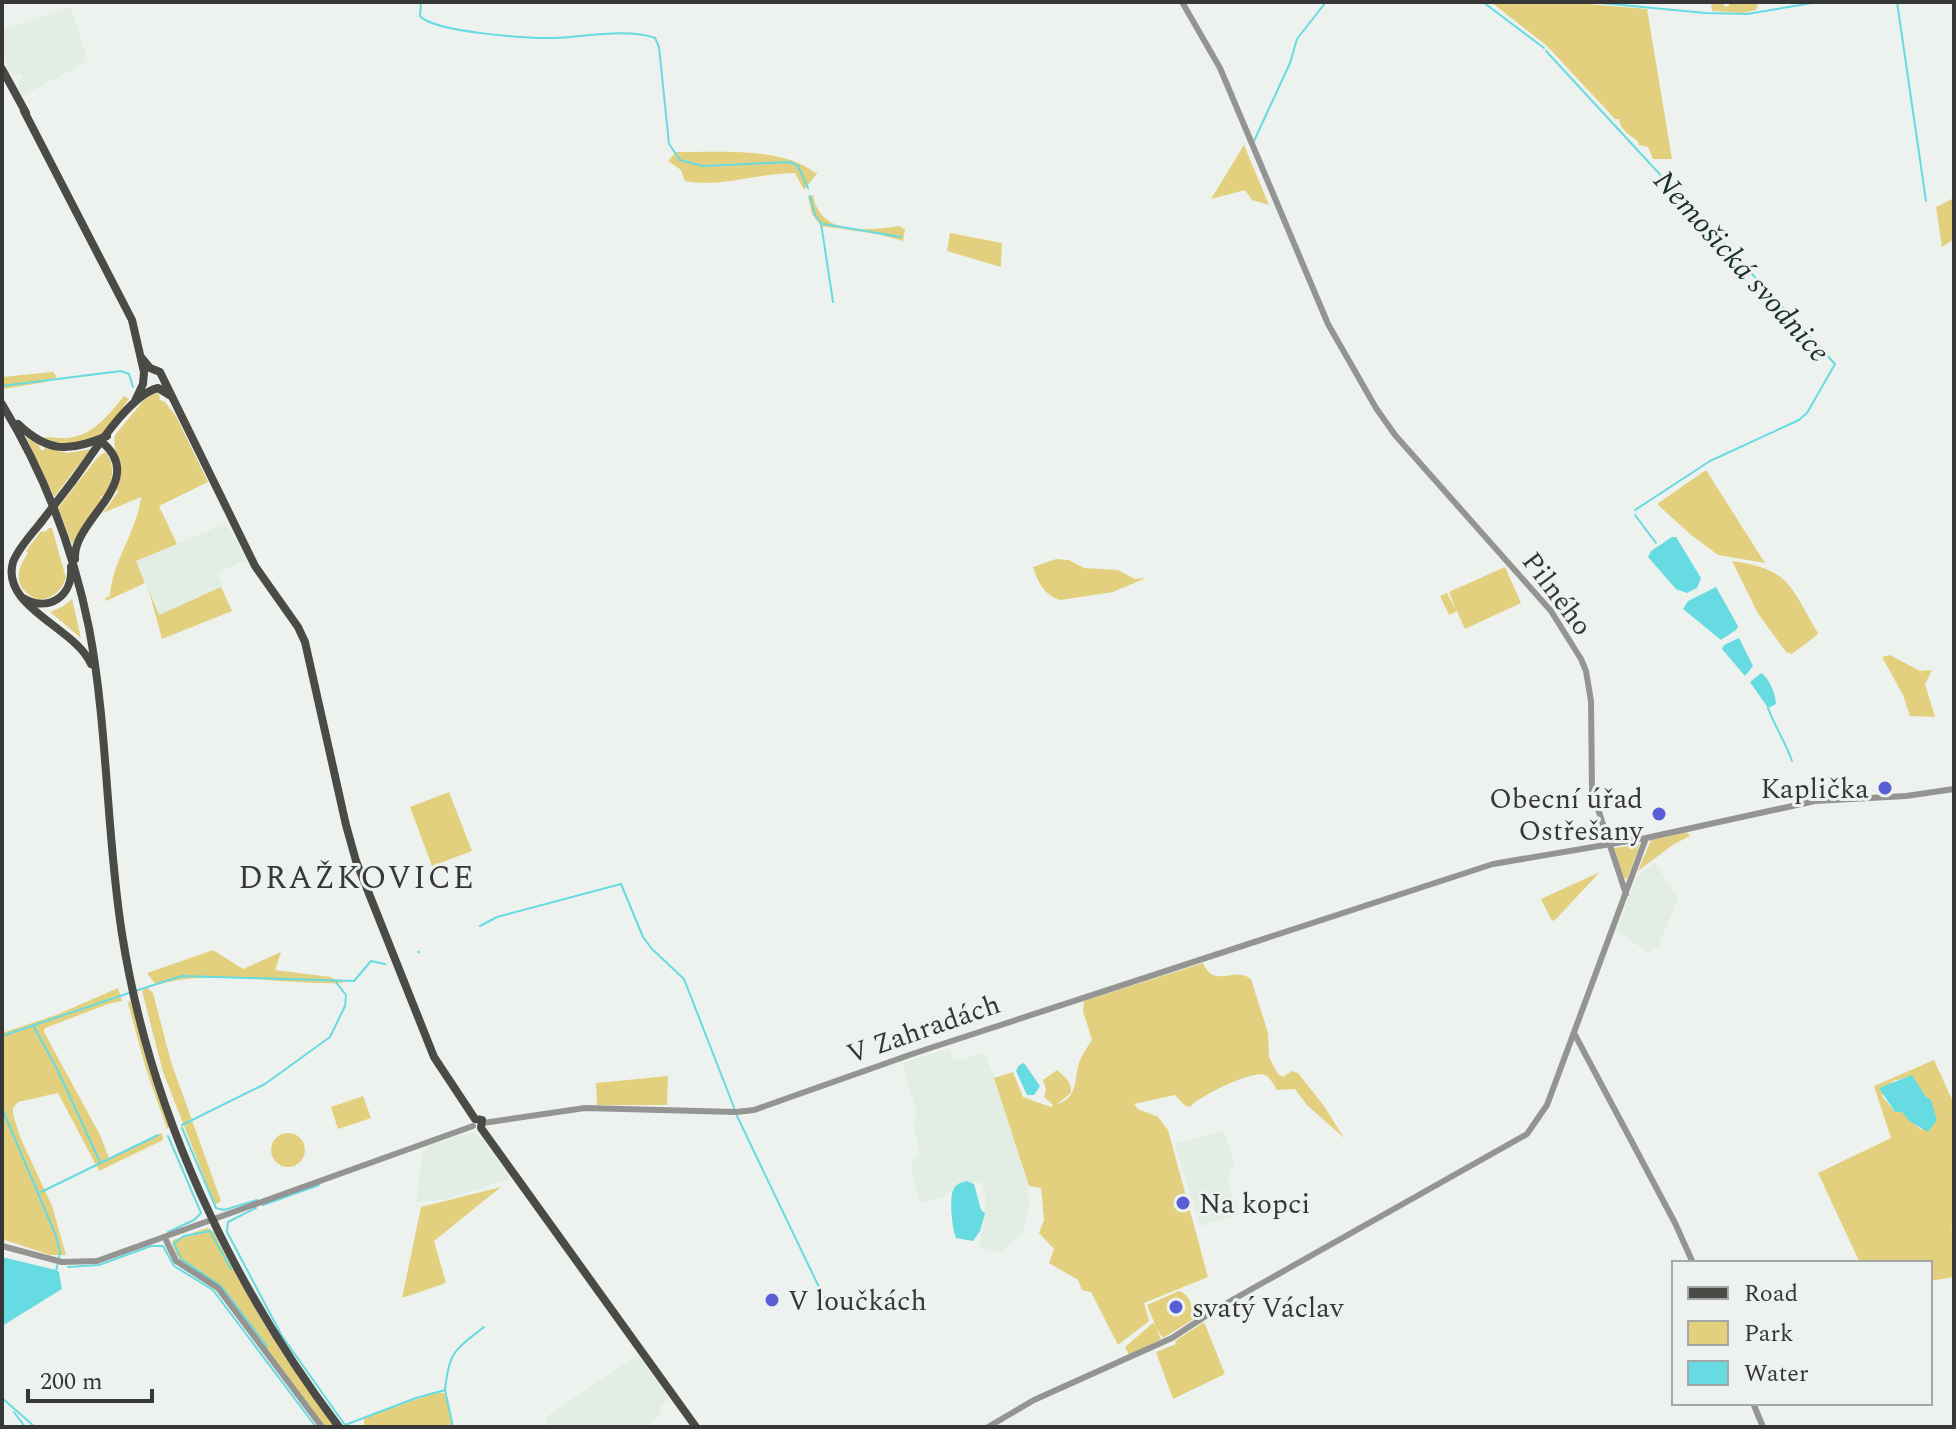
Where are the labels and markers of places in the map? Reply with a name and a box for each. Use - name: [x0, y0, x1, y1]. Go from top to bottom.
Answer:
- place label: Kaplička: [1761, 768, 1869, 811]
- place label: Obecní úřad Ostřešany: [1489, 778, 1645, 853]
- marker: Kaplička: [1876, 779, 1894, 797]
- marker: Obecní úřad Ostřešany: [1650, 805, 1668, 823]
- place label: Na kopci: [1199, 1183, 1310, 1226]
- marker: Na kopci: [1174, 1194, 1192, 1212]
- place label: V loučkách: [788, 1280, 927, 1323]
- place label: svatý Václav: [1192, 1287, 1345, 1330]
- marker: V loučkách: [763, 1291, 781, 1309]
- marker: svatý Václav: [1167, 1298, 1185, 1316]

